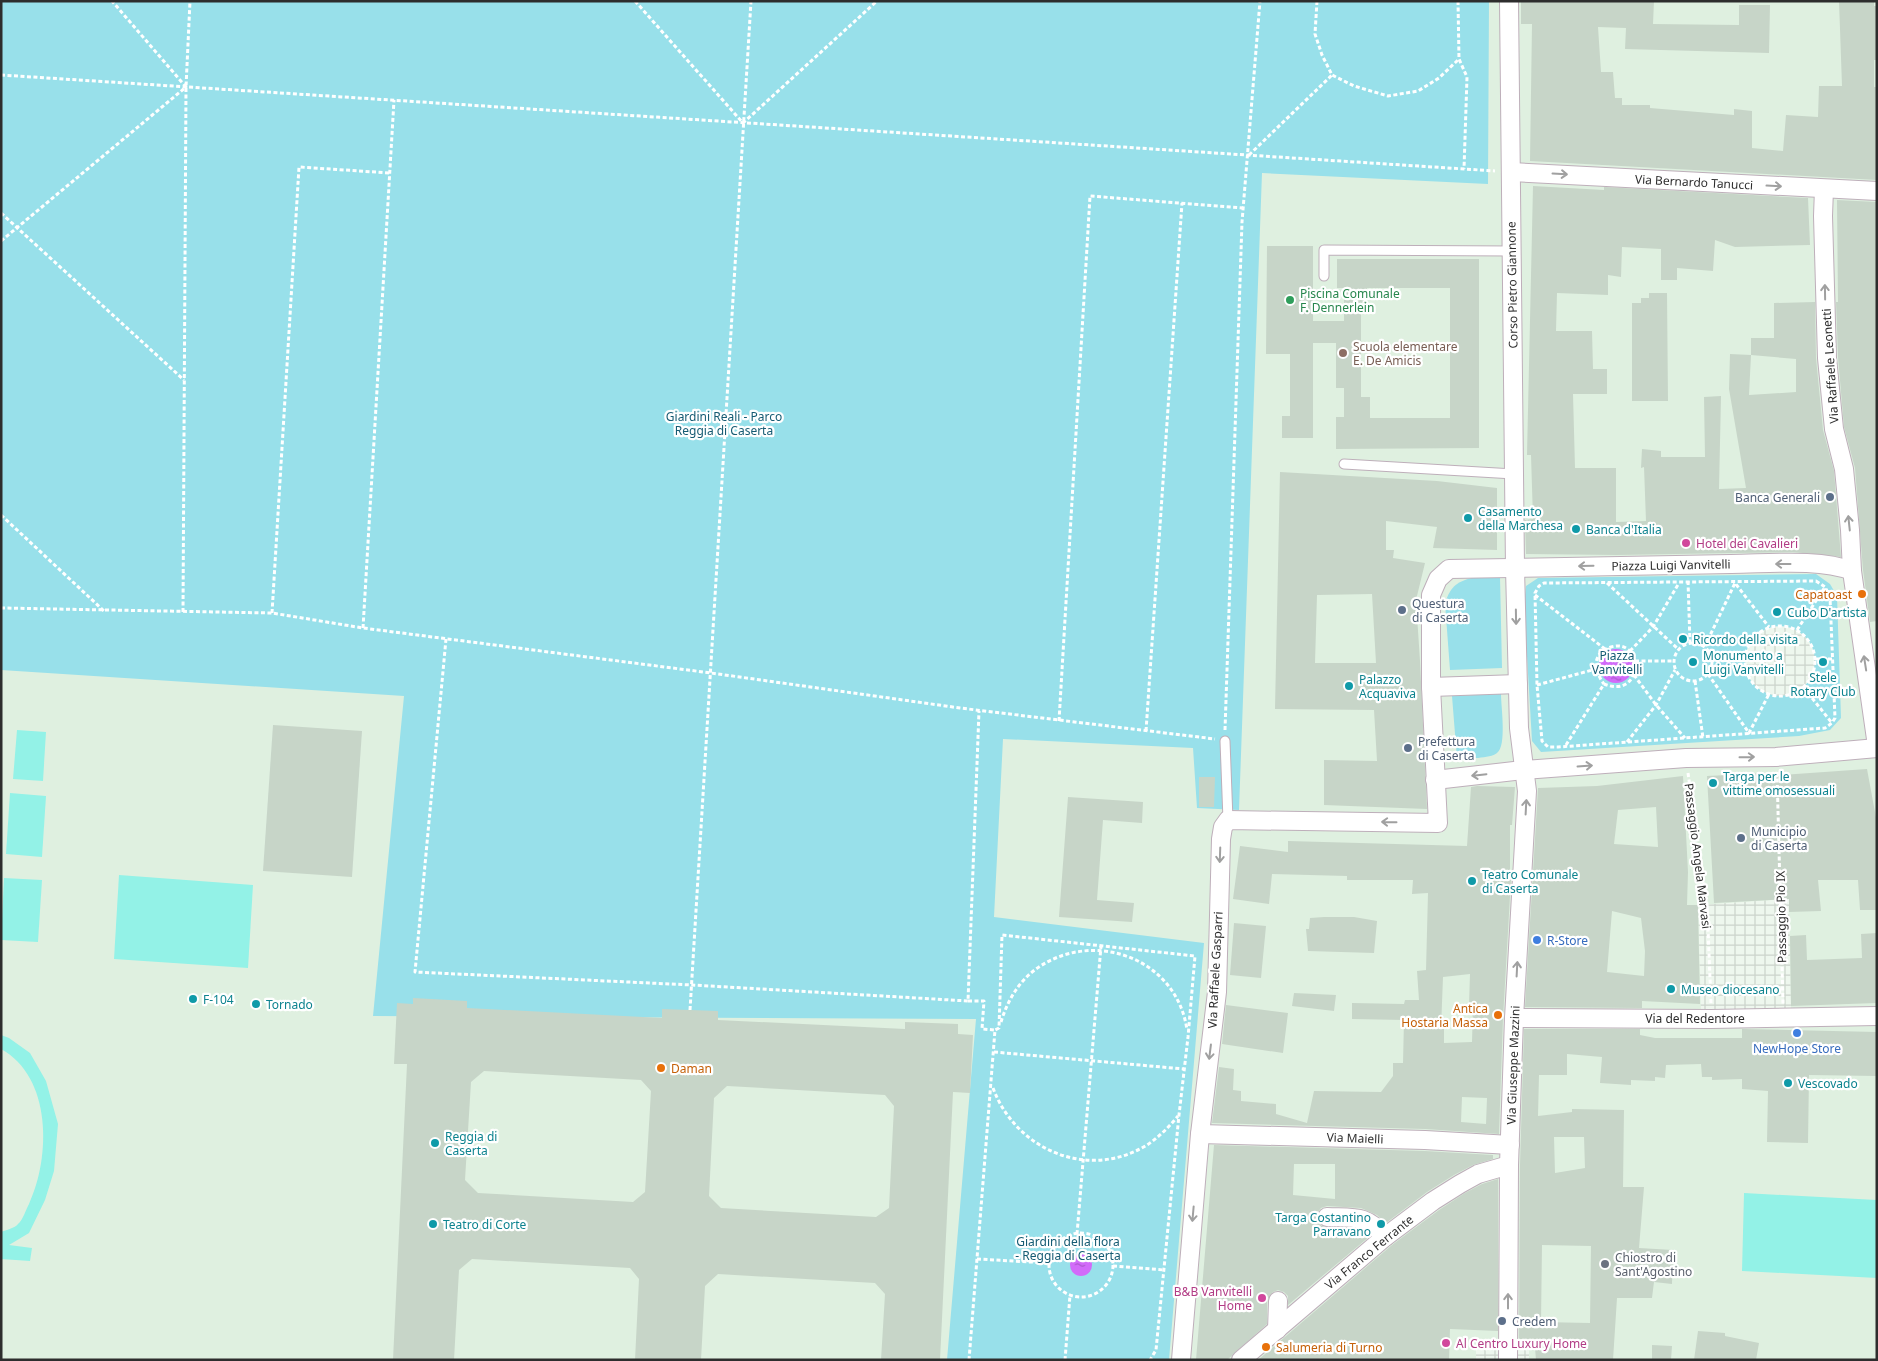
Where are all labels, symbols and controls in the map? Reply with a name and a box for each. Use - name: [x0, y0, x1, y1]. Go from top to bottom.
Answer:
- one-way arrow: [1551, 170, 1567, 179]
- street label: Via Bernardo Tanucci: [1635, 170, 1753, 194]
- one-way arrow: [1766, 182, 1782, 191]
- street label: Corso Pietro Giannone: [1502, 221, 1522, 349]
- one-way arrow: [1820, 284, 1830, 300]
- place label: Piscina Comunale F. Dennerlein: [1300, 285, 1400, 316]
- marker: Piscina Comunale F. Dennerlein: [1284, 294, 1296, 306]
- street label: Via Raffaele Leonetti: [1817, 308, 1843, 424]
- place label: Scuola elementare E. De Amicis: [1353, 338, 1458, 369]
- marker: Scuola elementare E. De Amicis: [1337, 347, 1349, 359]
- park label: Giardini Reali - Parco Reggia di Caserta: [666, 408, 782, 439]
- place label: Banca Generali: [1735, 489, 1820, 506]
- marker: Banca Generali: [1824, 491, 1836, 503]
- place label: Casamento della Marchesa: [1478, 503, 1563, 534]
- marker: Casamento della Marchesa: [1462, 512, 1474, 524]
- one-way arrow: [1844, 515, 1854, 531]
- place label: Banca d'Italia: [1586, 521, 1662, 538]
- marker: Banca d'Italia: [1570, 523, 1582, 535]
- place label: Hotel dei Cavalieri: [1696, 535, 1798, 552]
- marker: Hotel dei Cavalieri: [1680, 537, 1692, 549]
- street label: Piazza Luigi Vanvitelli: [1611, 555, 1731, 575]
- one-way arrow: [1775, 559, 1792, 569]
- one-way arrow: [1578, 561, 1594, 571]
- place label: Capatoast: [1795, 586, 1853, 603]
- marker: Capatoast: [1856, 588, 1868, 600]
- place label: Questura di Caserta: [1412, 595, 1468, 626]
- marker: Questura di Caserta: [1396, 604, 1408, 616]
- place label: Cubo D'artista: [1787, 604, 1867, 621]
- marker: Cubo D'artista: [1771, 606, 1783, 618]
- one-way arrow: [1511, 608, 1521, 624]
- place label: Ricordo della visita: [1693, 631, 1798, 648]
- marker: Ricordo della visita: [1677, 633, 1689, 645]
- park label: Piazza Vanvitelli: [1592, 647, 1642, 678]
- place label: Monumento a Luigi Vanvitelli: [1703, 647, 1784, 678]
- marker: Monumento a Luigi Vanvitelli: [1687, 656, 1699, 668]
- marker: Stele Rotary Club: [1817, 656, 1829, 668]
- one-way arrow: [1859, 656, 1869, 672]
- place label: Stele Rotary Club: [1790, 669, 1856, 700]
- place label: Palazzo Acquaviva: [1359, 671, 1416, 702]
- marker: Palazzo Acquaviva: [1343, 680, 1355, 692]
- place label: Prefettura di Caserta: [1418, 733, 1475, 764]
- marker: Prefettura di Caserta: [1402, 742, 1414, 754]
- one-way arrow: [1738, 752, 1755, 762]
- one-way arrow: [1577, 761, 1593, 770]
- place label: Targa per le vittime omosessuali: [1723, 768, 1835, 799]
- one-way arrow: [1472, 770, 1488, 780]
- marker: Targa per le vittime omosessuali: [1707, 777, 1719, 789]
- street label: Passaggio Angela Marvasi: [1681, 782, 1715, 930]
- one-way arrow: [1522, 799, 1531, 815]
- one-way arrow: [1381, 817, 1398, 827]
- place label: Municipio di Caserta: [1751, 823, 1807, 854]
- marker: Municipio di Caserta: [1735, 832, 1747, 844]
- one-way arrow: [1216, 847, 1225, 863]
- place label: Teatro Comunale di Caserta: [1482, 866, 1578, 897]
- street label: Passaggio Pio IX: [1772, 871, 1790, 963]
- marker: Teatro Comunale di Caserta: [1466, 875, 1478, 887]
- street label: Via Raffaele Gasparri: [1203, 911, 1227, 1029]
- place label: R-Store: [1547, 932, 1588, 949]
- marker: R-Store: [1531, 934, 1543, 946]
- one-way arrow: [1512, 961, 1521, 977]
- place label: Museo diocesano: [1681, 981, 1780, 998]
- marker: Museo diocesano: [1665, 983, 1677, 995]
- place label: F-104: [203, 991, 234, 1008]
- marker: F-104: [187, 993, 199, 1005]
- place label: Tornado: [266, 996, 313, 1013]
- marker: Tornado: [250, 998, 262, 1010]
- place label: Antica Hostaria Massa: [1401, 1000, 1488, 1031]
- street label: Via Giuseppe Mazzini: [1502, 1005, 1524, 1125]
- marker: Antica Hostaria Massa: [1492, 1009, 1504, 1021]
- street label: Via del Redentore: [1645, 1010, 1745, 1027]
- marker: NewHope Store: [1791, 1027, 1803, 1039]
- place label: NewHope Store: [1753, 1040, 1841, 1057]
- one-way arrow: [1205, 1044, 1215, 1060]
- place label: Daman: [671, 1060, 712, 1077]
- marker: Daman: [655, 1062, 667, 1074]
- place label: Vescovado: [1798, 1075, 1858, 1092]
- marker: Vescovado: [1782, 1077, 1794, 1089]
- place label: Reggia di Caserta: [445, 1128, 497, 1159]
- street label: Via Maielli: [1326, 1129, 1384, 1147]
- marker: Reggia di Caserta: [429, 1137, 441, 1149]
- one-way arrow: [1189, 1206, 1198, 1222]
- place label: Targa Costantino Parravano: [1275, 1209, 1371, 1240]
- street label: Via Franco Ferrante: [1321, 1211, 1417, 1293]
- place label: Teatro di Corte: [443, 1216, 526, 1233]
- marker: Teatro di Corte: [427, 1218, 439, 1230]
- marker: Targa Costantino Parravano: [1375, 1218, 1387, 1230]
- park label: Giardini della flora - Reggia di Caserta: [1015, 1233, 1121, 1264]
- place label: Chiostro di Sant'Agostino: [1615, 1249, 1692, 1280]
- marker: Chiostro di Sant'Agostino: [1599, 1258, 1611, 1270]
- place label: B&B Vanvitelli Home: [1174, 1283, 1252, 1314]
- marker: B&B Vanvitelli Home: [1256, 1292, 1268, 1304]
- one-way arrow: [1503, 1293, 1513, 1310]
- place label: Credem: [1512, 1313, 1556, 1330]
- marker: Credem: [1496, 1315, 1508, 1327]
- place label: Al Centro Luxury Home: [1456, 1335, 1587, 1352]
- marker: Al Centro Luxury Home: [1440, 1337, 1452, 1349]
- place label: Salumeria di Turno: [1276, 1339, 1382, 1356]
- marker: Salumeria di Turno: [1260, 1341, 1272, 1353]

